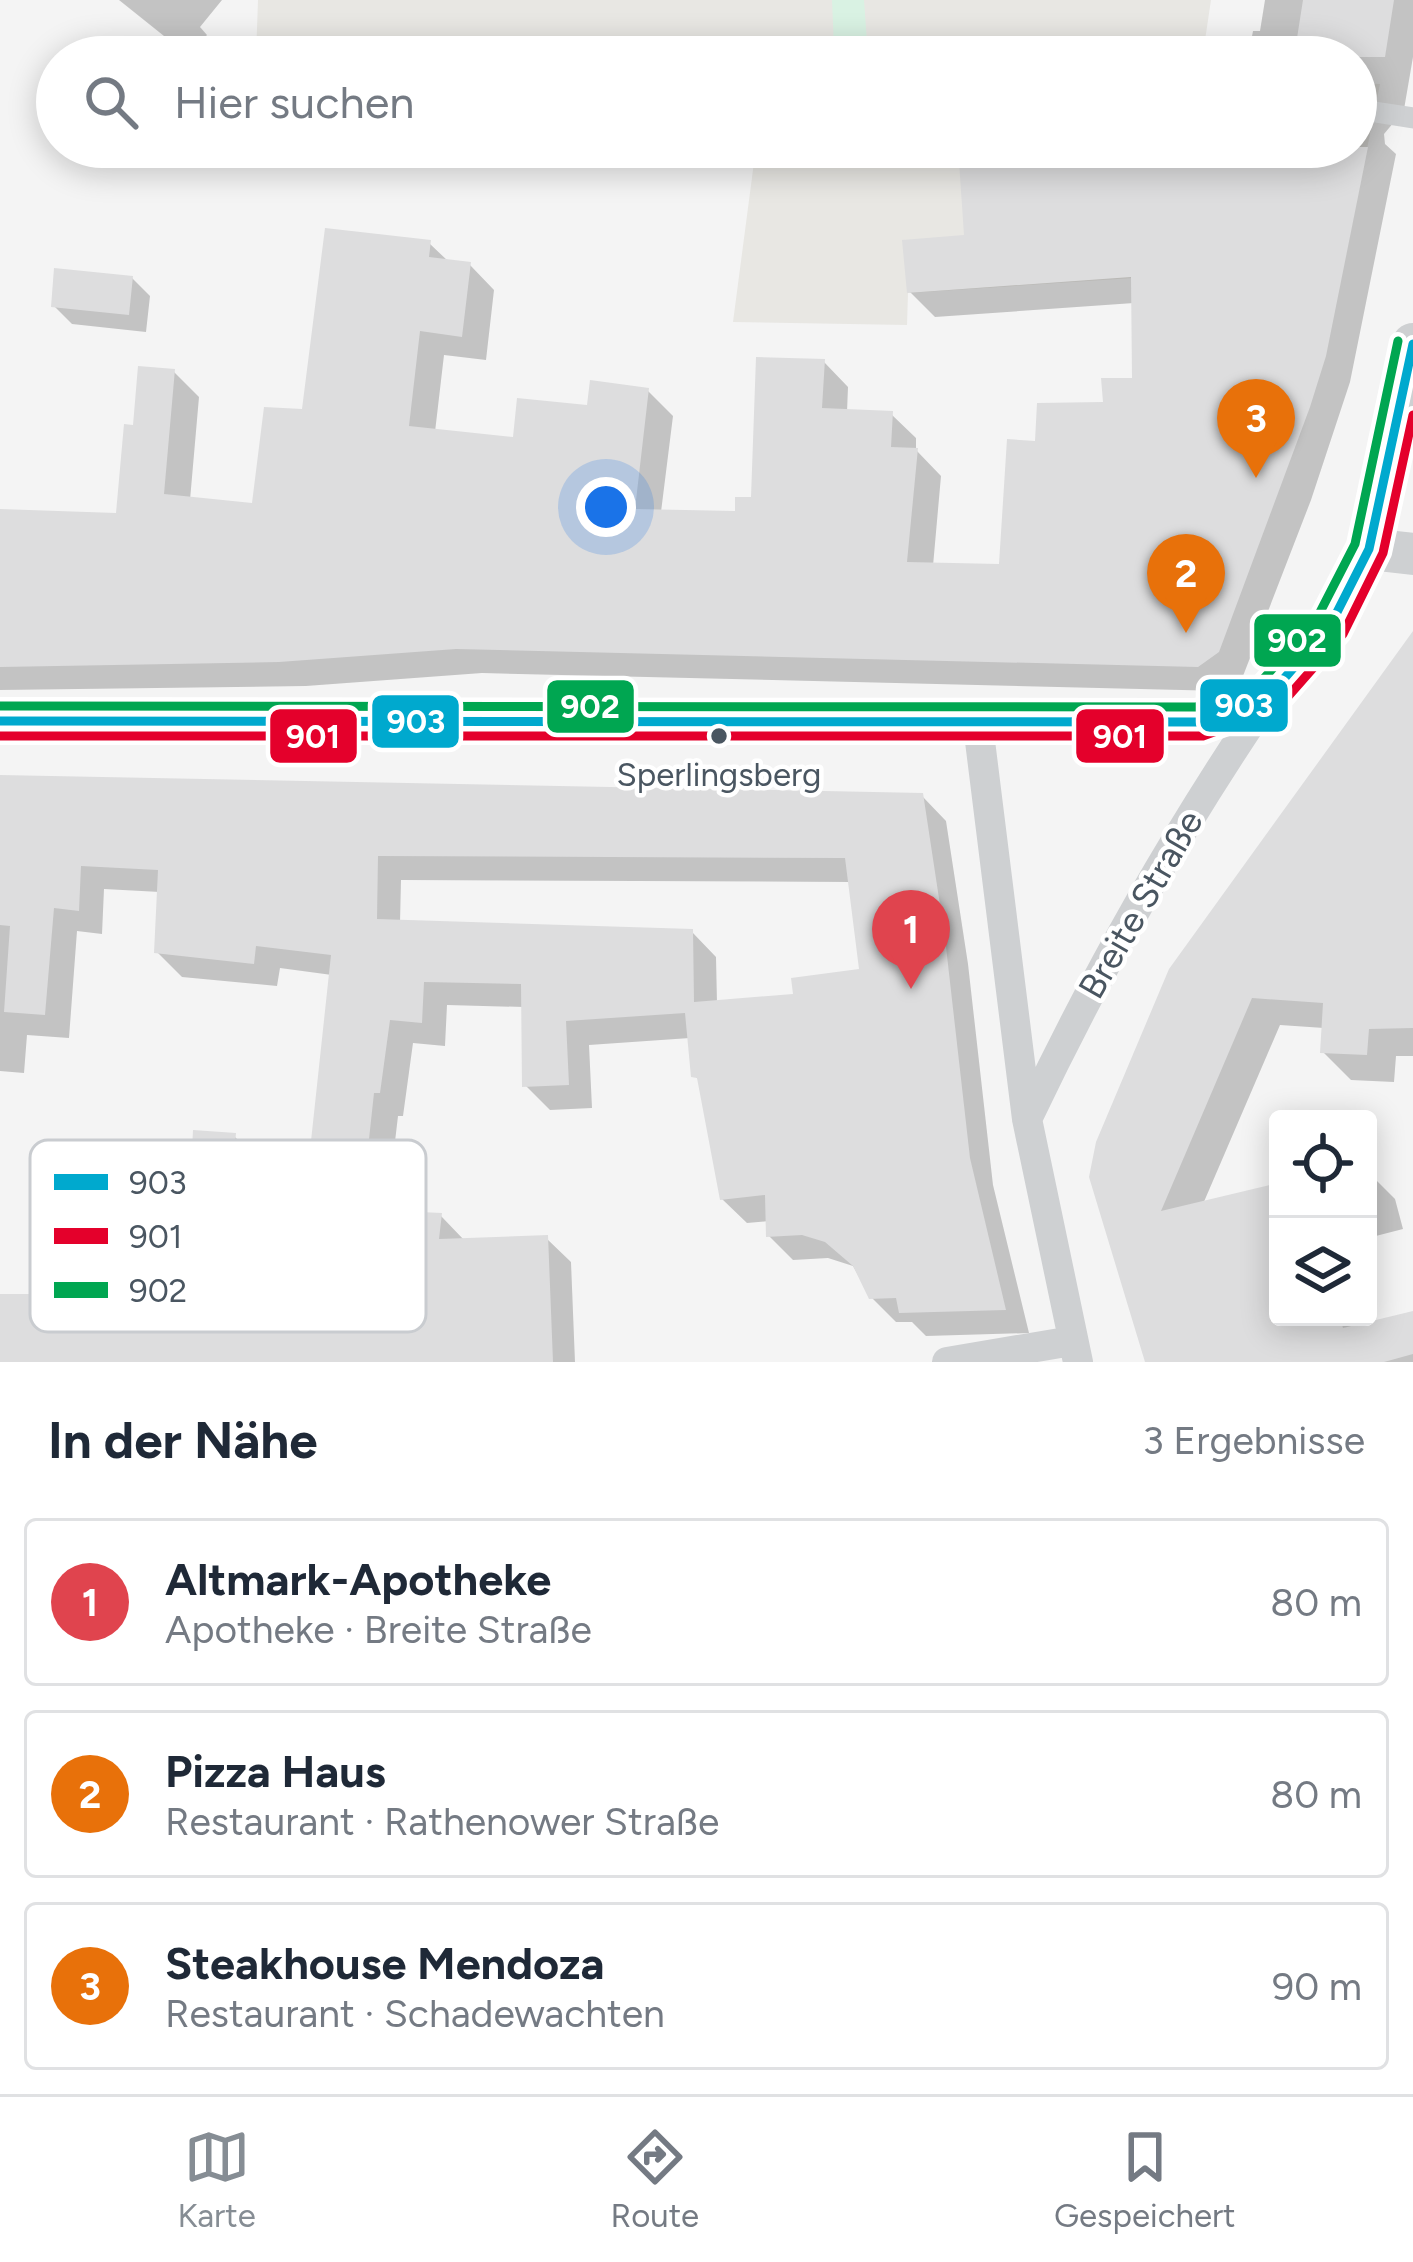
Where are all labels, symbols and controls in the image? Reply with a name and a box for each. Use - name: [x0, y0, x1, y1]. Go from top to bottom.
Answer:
- search box: [36, 36, 1377, 168]
- icon: search: [78, 69, 144, 135]
- text: Hier suchen: [174, 75, 414, 129]
- pin: 3: [1217, 379, 1295, 478]
- your location: [576, 477, 636, 537]
- pin: 2: [1147, 534, 1225, 633]
- line badge: 902: [1252, 612, 1343, 669]
- text: 902: [1267, 621, 1327, 660]
- line badge: 903: [1198, 677, 1290, 734]
- line badge: 902: [545, 678, 636, 735]
- text: 903: [1215, 686, 1273, 725]
- text: 902: [560, 687, 620, 726]
- line badge: 903: [370, 693, 461, 750]
- text: 903: [387, 702, 445, 741]
- line badge: 901: [268, 707, 359, 765]
- line badge: 901: [1074, 707, 1166, 765]
- text: 901: [286, 717, 340, 756]
- text: 901: [1093, 717, 1147, 756]
- marker: Sperlingsberg: [708, 725, 730, 747]
- place label: Sperlingsberg: [617, 755, 821, 794]
- street label: Breite Straße: [1069, 802, 1212, 1006]
- pin: 1: [872, 890, 950, 989]
- map controls: [1269, 1110, 1377, 1326]
- button: locate: [1269, 1110, 1377, 1218]
- legend: [30, 1140, 426, 1332]
- text: 903: [129, 1163, 187, 1202]
- text: 901: [129, 1217, 182, 1256]
- button: layers: [1269, 1218, 1377, 1326]
- text: 902: [129, 1271, 187, 1310]
- text: In der Nähe: [48, 1410, 318, 1471]
- text: 3 Ergebnisse: [1142, 1417, 1365, 1464]
- text: Altmark-Apotheke: [165, 1552, 551, 1606]
- text: 1: [82, 1579, 98, 1626]
- text: 80 m: [1270, 1579, 1362, 1626]
- text: Apotheke · Breite Straße: [165, 1606, 592, 1653]
- text: Pizza Haus: [165, 1744, 386, 1798]
- text: 2: [79, 1771, 101, 1818]
- text: 80 m: [1270, 1771, 1362, 1818]
- text: Restaurant · Rathenower Straße: [165, 1798, 719, 1845]
- text: Steakhouse Mendoza: [165, 1936, 605, 1990]
- text: 3: [79, 1963, 101, 2010]
- text: 90 m: [1272, 1963, 1362, 2010]
- text: Restaurant · Schadewachten: [165, 1990, 665, 2037]
- tab: Karte: [177, 2124, 256, 2235]
- tab: Route: [611, 2124, 699, 2235]
- tab: Gespeichert: [1054, 2124, 1236, 2235]

